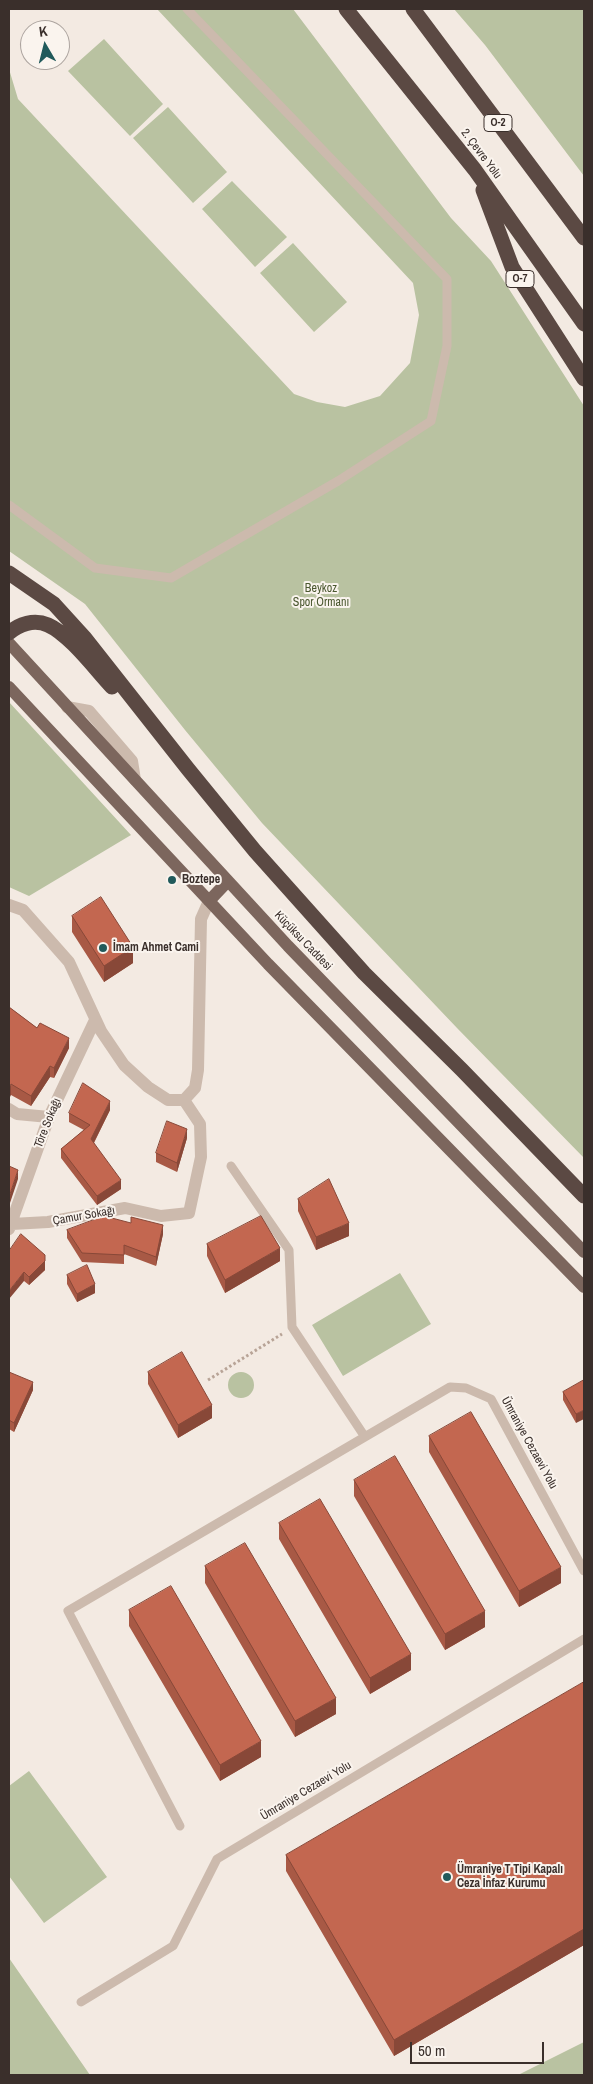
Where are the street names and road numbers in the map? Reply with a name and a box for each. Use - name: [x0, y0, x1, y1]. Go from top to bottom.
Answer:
- road number: O-2: [484, 115, 512, 132]
- street label: 2. Çevre Yolu: [458, 126, 504, 182]
- road number: O-7: [506, 270, 534, 288]
- street label: Küçüksu Caddesi: [271, 908, 335, 974]
- street label: Töre Sokağı: [31, 1096, 65, 1150]
- street label: Çamur Sokağı: [52, 1203, 116, 1229]
- street label: Ümraniye Cezaevi Yolu: [498, 1394, 560, 1492]
- street label: Ümraniye Cezaevi Yolu: [258, 1758, 354, 1824]

